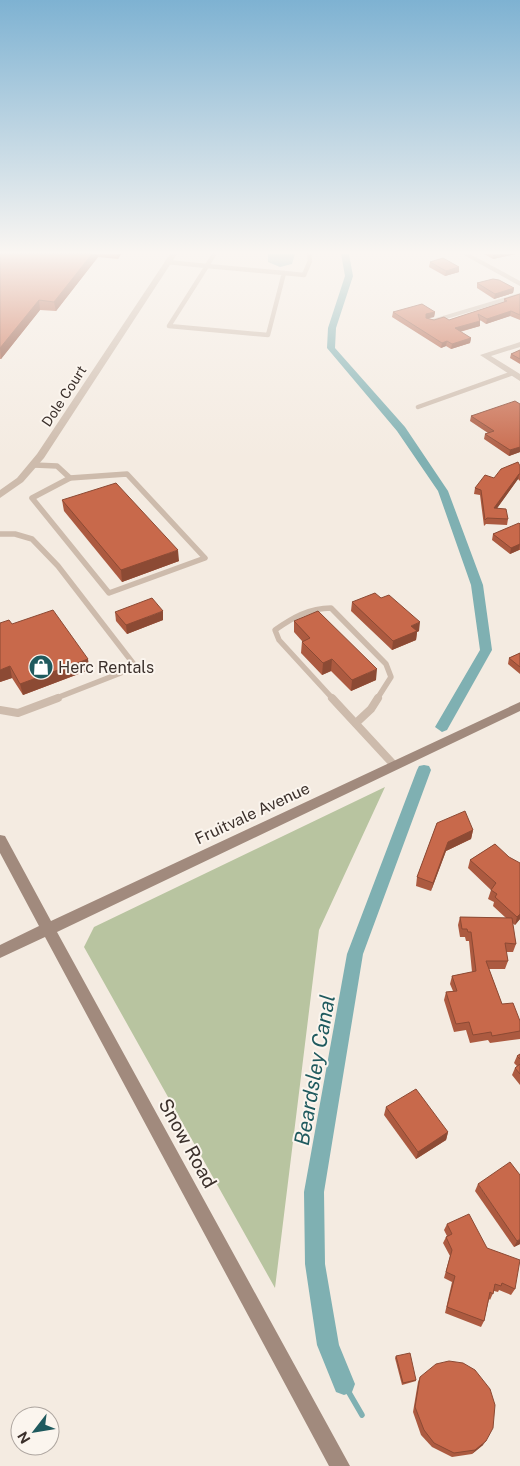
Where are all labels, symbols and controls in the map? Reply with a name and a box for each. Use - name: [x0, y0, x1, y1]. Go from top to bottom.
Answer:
- street label: Dole Court: [38, 363, 90, 429]
- shop icon: Herc Rentals: [28, 654, 54, 680]
- place label: Herc Rentals: [58, 658, 154, 677]
- street label: Fruitvale Avenue: [192, 779, 313, 848]
- water label: Beardsley Canal: [289, 992, 340, 1147]
- street label: Snow Road: [154, 1095, 222, 1191]
- north arrow: [10, 1406, 60, 1456]
- text: N: [14, 1429, 34, 1447]

